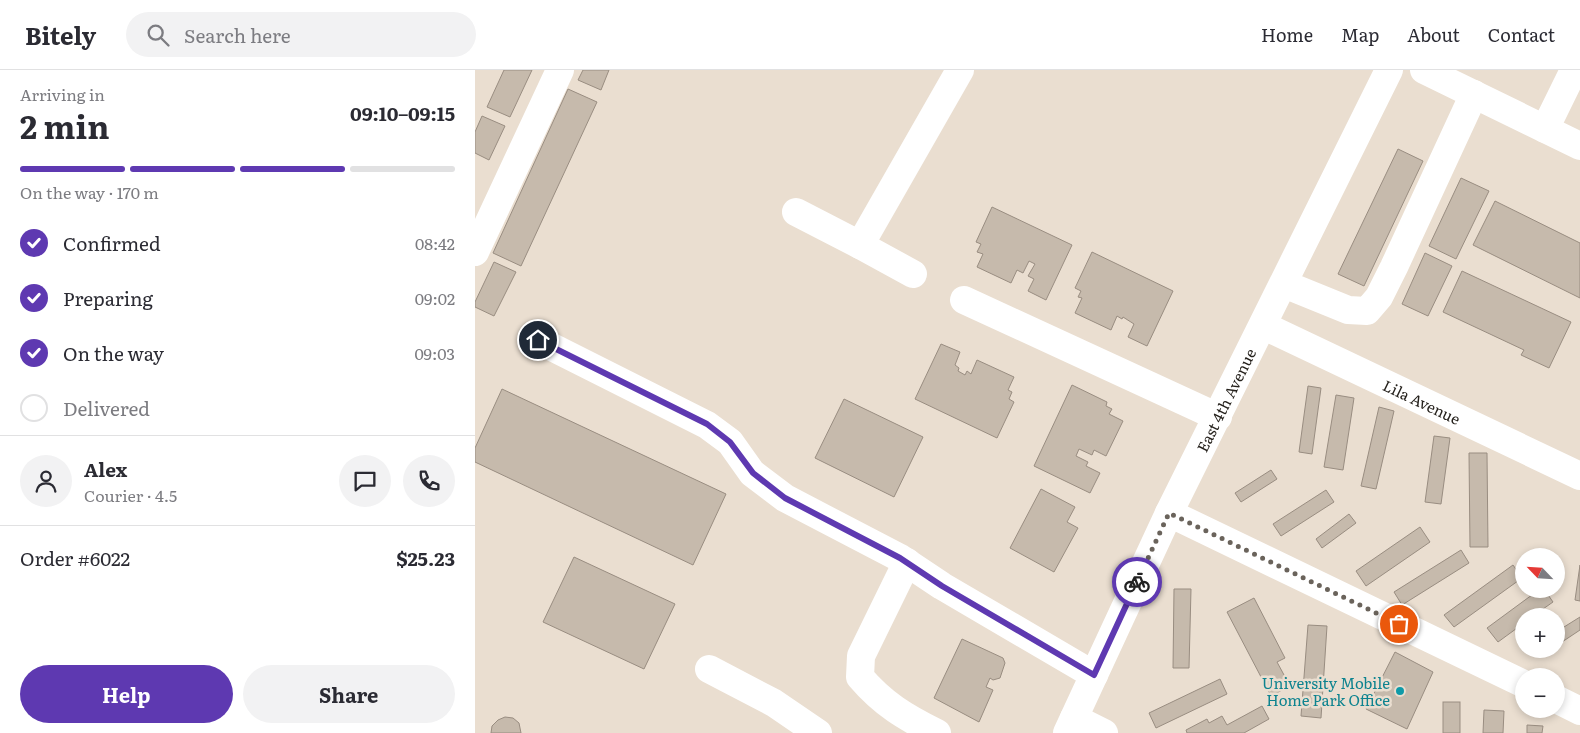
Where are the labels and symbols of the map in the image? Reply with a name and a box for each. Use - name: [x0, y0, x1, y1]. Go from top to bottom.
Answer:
- pin: [517, 319, 559, 361]
- street label: East 4th Avenue: [1190, 344, 1261, 456]
- street label: Lila Avenue: [1379, 373, 1465, 429]
- north arrow: [1515, 548, 1565, 598]
- courier: [1112, 557, 1162, 607]
- pin: [1378, 603, 1420, 645]
- place label: University Mobile Home Park Office: [1262, 671, 1390, 711]
- marker: University Mobile Home Park Office: [1394, 685, 1406, 697]

